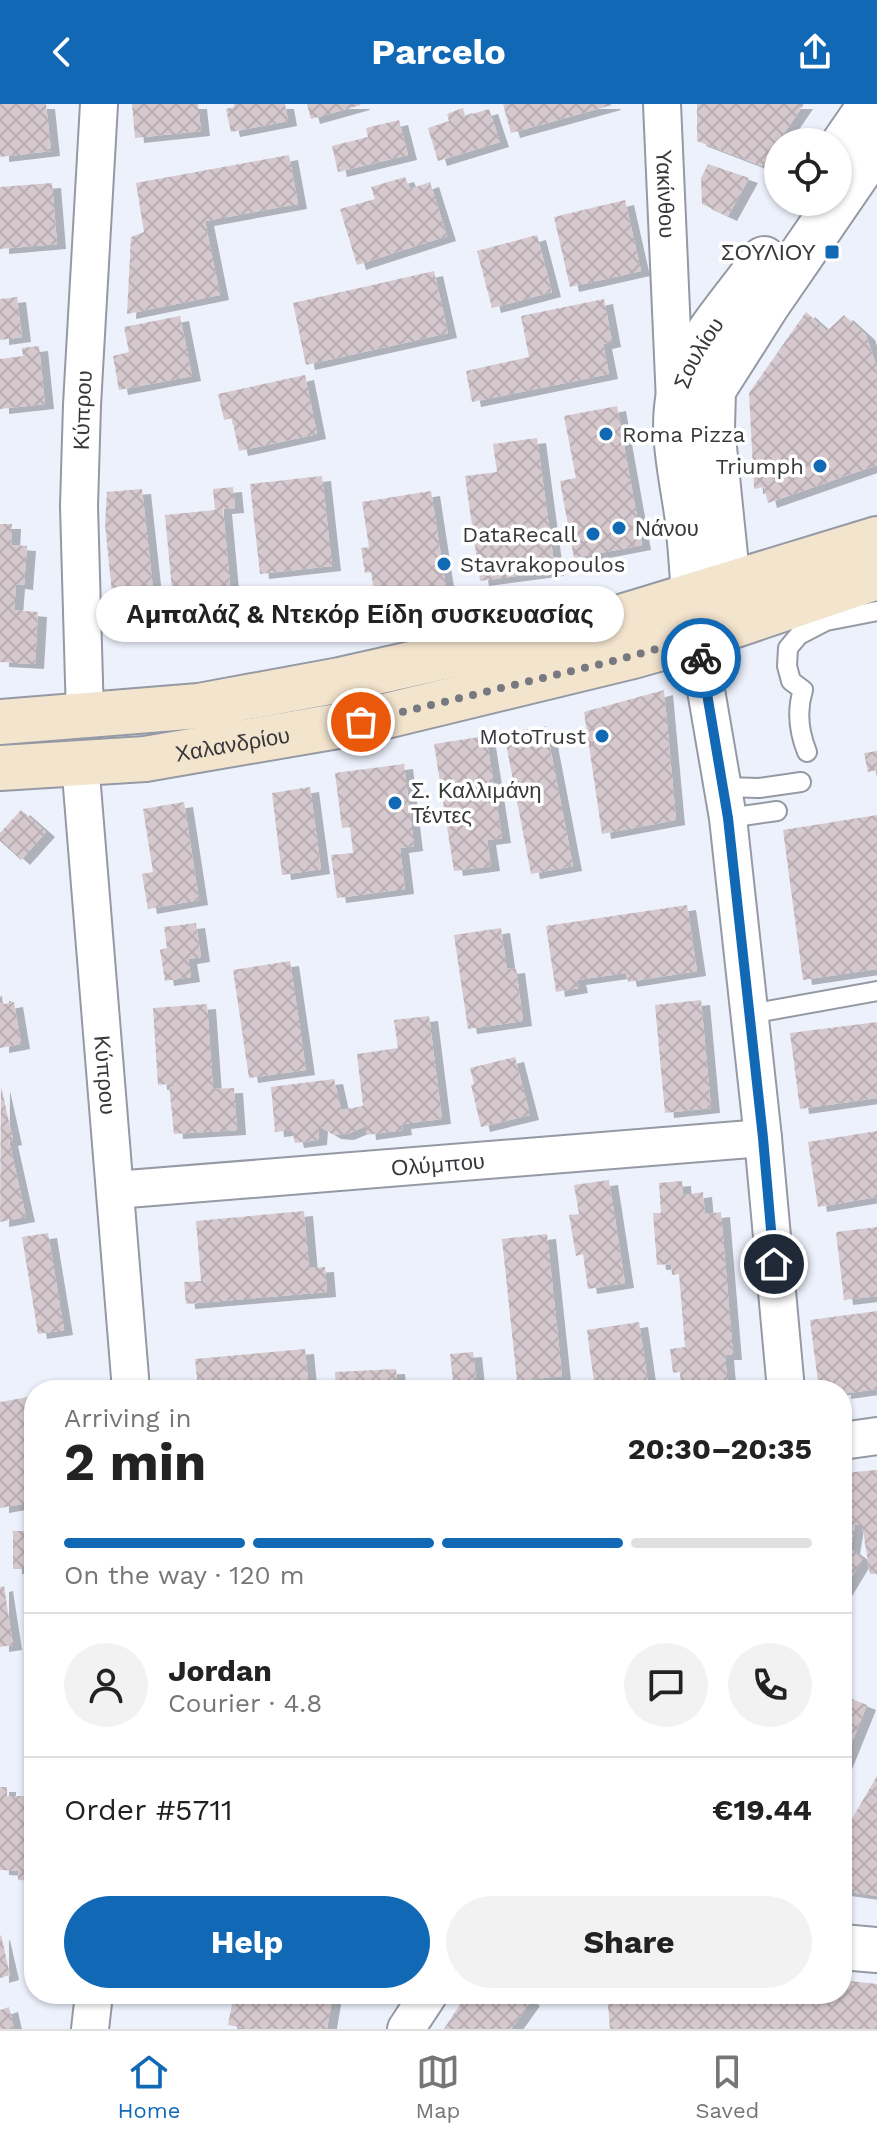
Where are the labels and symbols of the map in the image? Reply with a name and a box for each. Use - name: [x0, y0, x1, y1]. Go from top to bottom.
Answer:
- street label: Υακίνθου: [651, 149, 680, 239]
- place label: ΣΟΥΛΙΟΥ: [721, 240, 816, 265]
- marker: ΣΟΥΛΙΟΥ: [823, 243, 841, 261]
- street label: Σουλίου: [669, 312, 728, 391]
- street label: Κύπρου: [68, 370, 96, 450]
- place label: Roma Pizza: [622, 422, 745, 447]
- marker: Roma Pizza: [597, 425, 615, 443]
- place label: Triumph: [715, 454, 804, 479]
- marker: Triumph: [811, 457, 829, 475]
- place label: Νάνου: [635, 516, 699, 541]
- marker: Νάνου: [610, 519, 628, 537]
- place label: DataRecall: [462, 522, 577, 547]
- marker: DataRecall: [584, 525, 602, 543]
- place label: Stavrakopoulos: [460, 552, 625, 577]
- marker: Stavrakopoulos: [435, 555, 453, 573]
- callout: Αμπαλάζ & Ντεκόρ Είδη συσκευασίας: [97, 586, 625, 642]
- courier: [661, 618, 741, 698]
- pin: [327, 688, 395, 756]
- street label: Χαλανδρίου: [173, 722, 292, 766]
- place label: MotoTrust: [479, 724, 586, 749]
- marker: MotoTrust: [593, 727, 611, 745]
- place label: Σ. Καλλιμάνη Τέντες: [411, 778, 542, 828]
- marker: Σ. Καλλιμάνη Τέντες: [386, 794, 404, 812]
- street label: Κύπρου: [90, 1034, 121, 1116]
- street label: Ολύμπου: [390, 1148, 486, 1180]
- pin: [740, 1230, 808, 1298]

